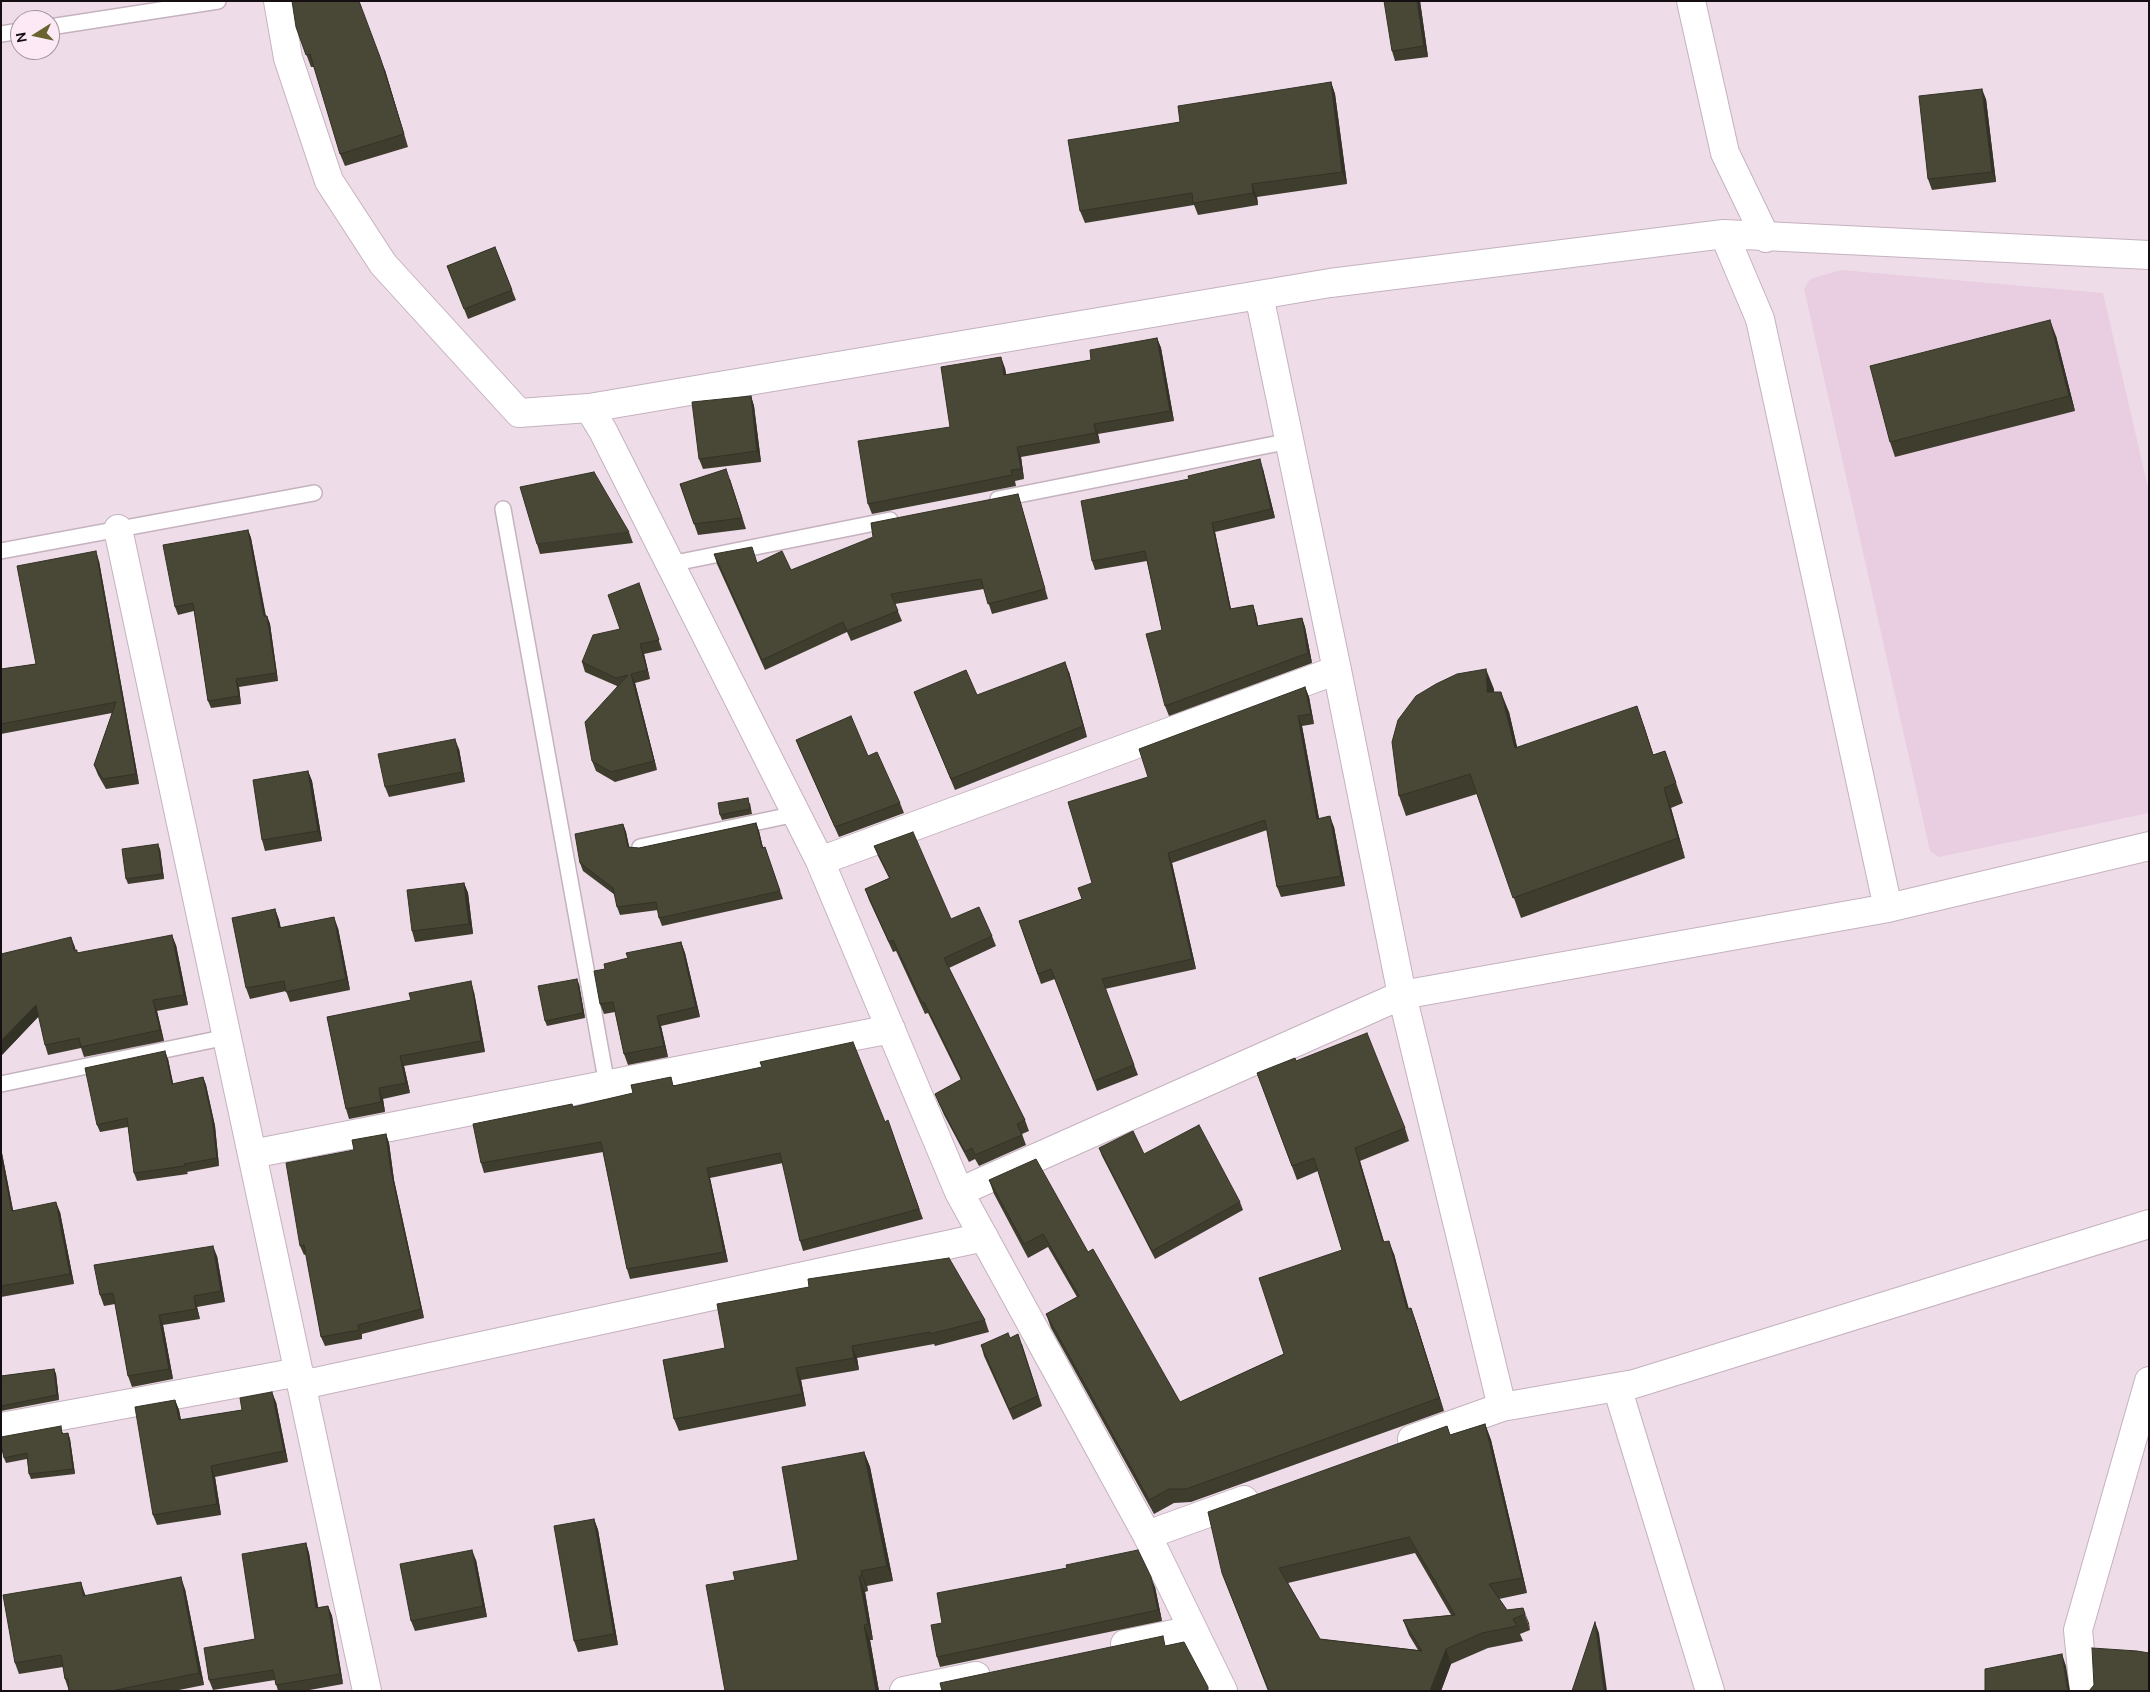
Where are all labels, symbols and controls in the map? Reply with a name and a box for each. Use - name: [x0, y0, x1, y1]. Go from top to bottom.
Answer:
- north arrow: [10, 10, 60, 60]
- text: N: [12, 31, 30, 44]

